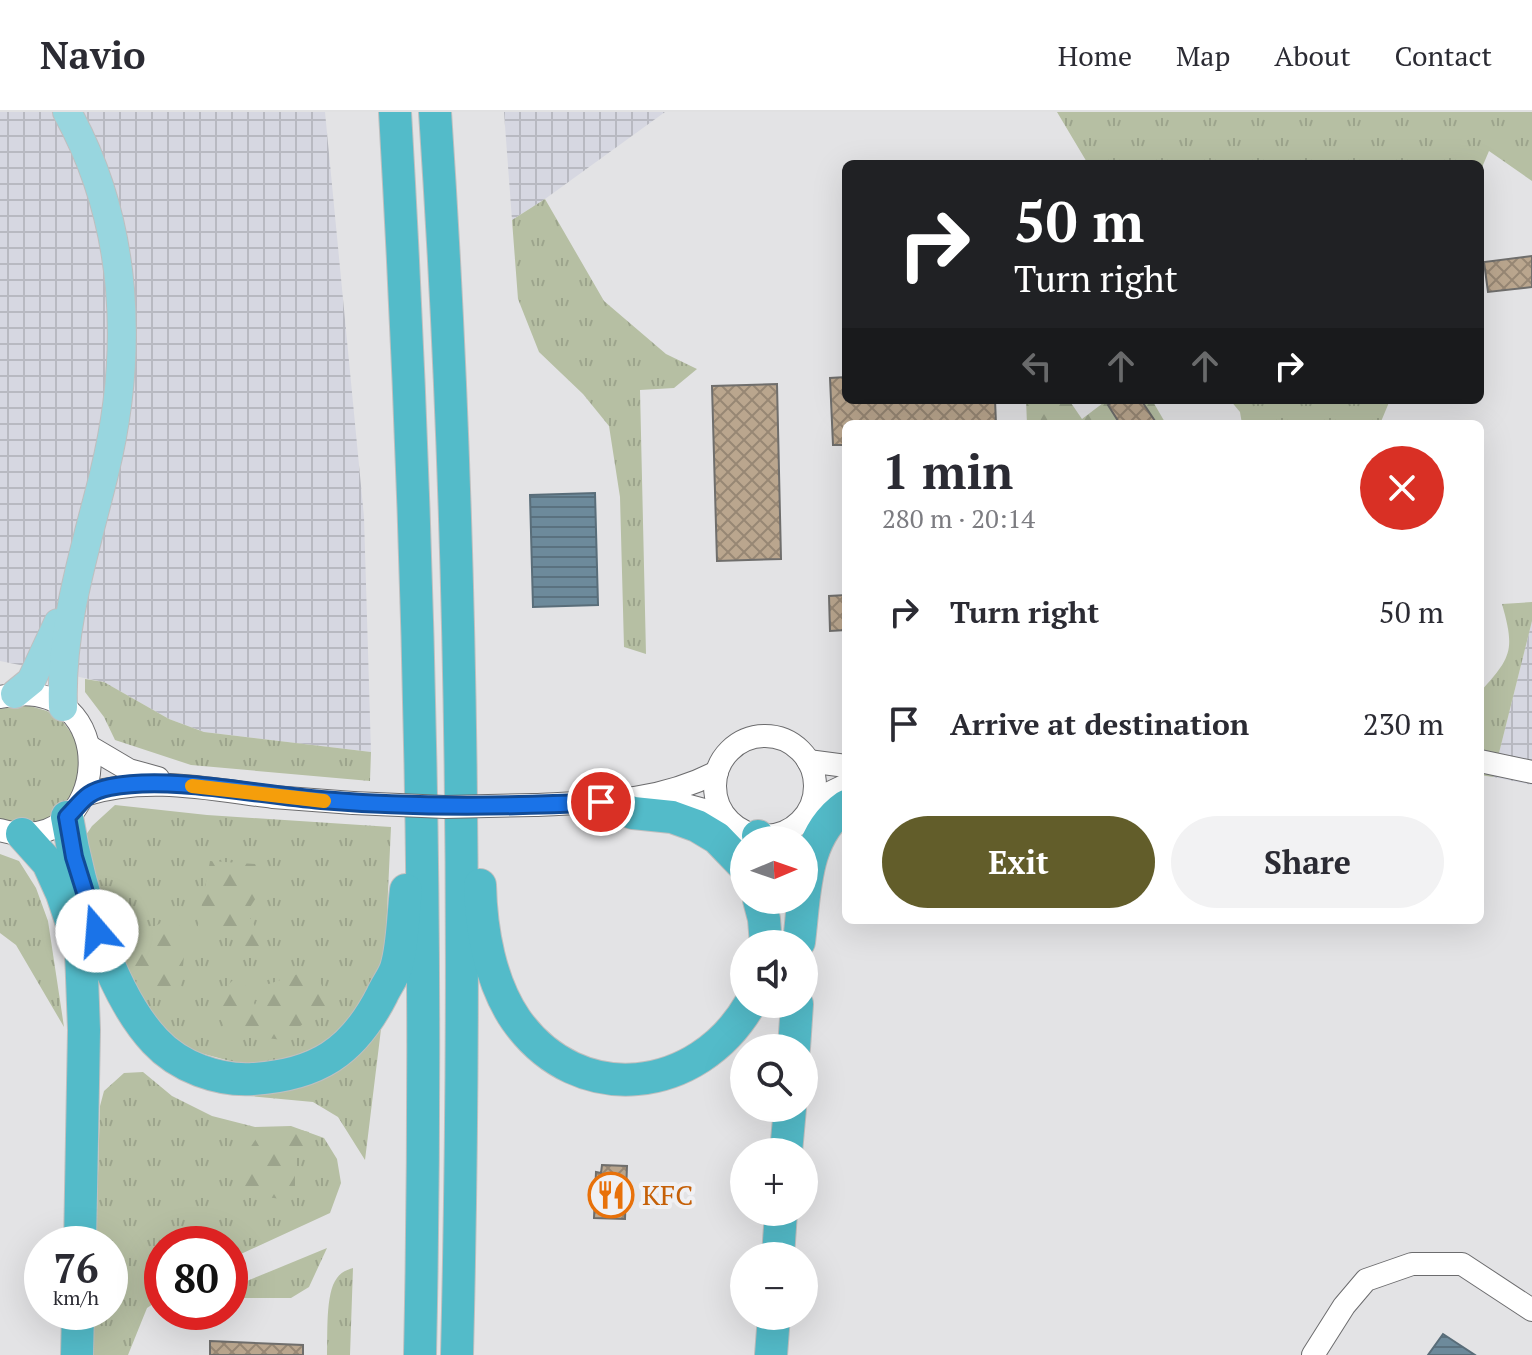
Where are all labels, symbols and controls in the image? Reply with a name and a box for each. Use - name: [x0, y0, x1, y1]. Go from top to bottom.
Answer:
- text: Navio: [40, 30, 146, 80]
- text: Home: [1058, 37, 1132, 74]
- text: Map: [1176, 37, 1230, 74]
- text: About: [1274, 37, 1351, 74]
- text: Contact: [1395, 37, 1492, 74]
- text: 50 m: [1014, 184, 1144, 258]
- icon: right: [882, 192, 986, 296]
- text: Turn right: [1014, 255, 1178, 302]
- icon: left: [1015, 344, 1059, 388]
- icon: ahead: [1099, 344, 1143, 388]
- icon: ahead: [1183, 344, 1227, 388]
- icon: right: [1267, 344, 1311, 388]
- text: 1 min: [882, 439, 1013, 503]
- button: close: [1360, 446, 1444, 530]
- text: 280 m · 20:14: [882, 501, 1035, 535]
- icon: right: [882, 590, 926, 634]
- text: Turn right: [950, 592, 1099, 632]
- text: 50 m: [1379, 592, 1444, 632]
- icon: arrive: [882, 702, 926, 746]
- text: Arrive at destination: [950, 704, 1249, 744]
- text: 230 m: [1363, 704, 1444, 744]
- pin: [567, 768, 635, 836]
- icon: arrive: [579, 780, 623, 824]
- button: Exit: [882, 816, 1155, 908]
- button: Share: [1171, 816, 1444, 908]
- north arrow: [730, 826, 818, 914]
- map controls: [730, 826, 818, 1330]
- position arrow: [55, 889, 139, 973]
- button: sound: [730, 930, 818, 1018]
- button: search: [730, 1034, 818, 1122]
- button: +: [730, 1138, 818, 1226]
- restaurant icon: KFC: [587, 1171, 635, 1219]
- place label: KFC: [642, 1176, 693, 1213]
- speed limit sign: 80: [144, 1226, 248, 1330]
- text: 76: [53, 1241, 99, 1294]
- button: −: [730, 1242, 818, 1330]
- text: km/h: [53, 1284, 99, 1311]

